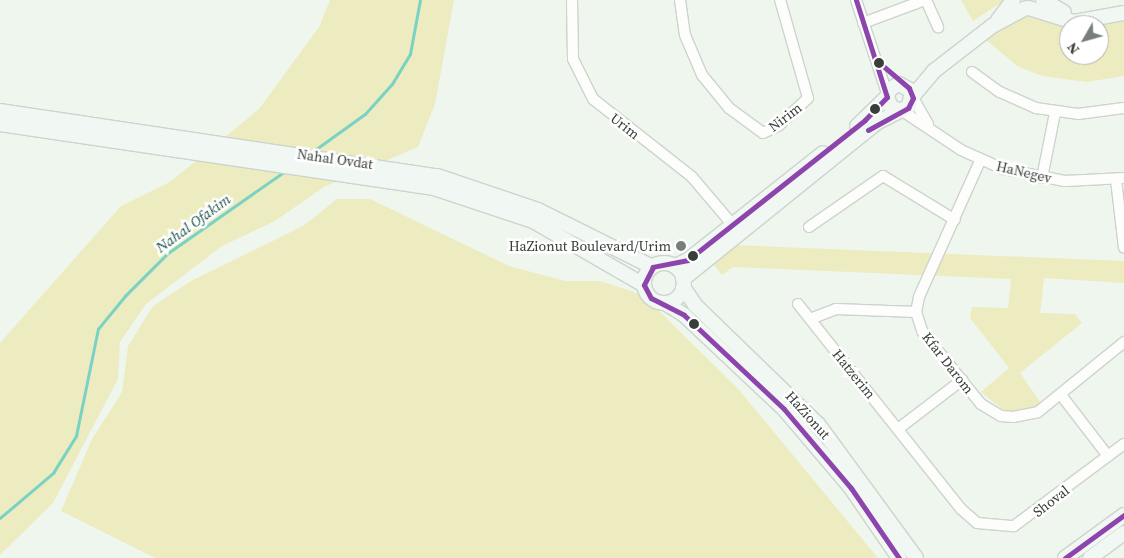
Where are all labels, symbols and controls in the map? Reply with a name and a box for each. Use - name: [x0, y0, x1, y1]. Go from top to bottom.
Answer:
- north arrow: [1059, 15, 1109, 65]
- text: N: [1062, 38, 1084, 59]
- unlabelled marker: [874, 58, 884, 68]
- street label: Nirim: [765, 99, 805, 135]
- unlabelled marker: [870, 104, 880, 114]
- street label: Urim: [607, 109, 643, 143]
- street label: Nahal Ovdat: [296, 145, 374, 173]
- street label: HaNegev: [995, 157, 1053, 187]
- water label: Nahal Ofakim: [152, 190, 234, 256]
- place label: HaZionut Boulevard/Urim: [509, 238, 671, 254]
- marker: HaZionut Boulevard/Urim: [675, 240, 687, 252]
- unlabelled marker: [688, 251, 698, 261]
- unlabelled marker: [689, 319, 699, 329]
- street label: Kfar Darom: [919, 329, 977, 397]
- street label: Hatzerim: [829, 346, 879, 402]
- street label: HaZionut: [782, 388, 834, 442]
- street label: Shoval: [1030, 482, 1072, 520]

